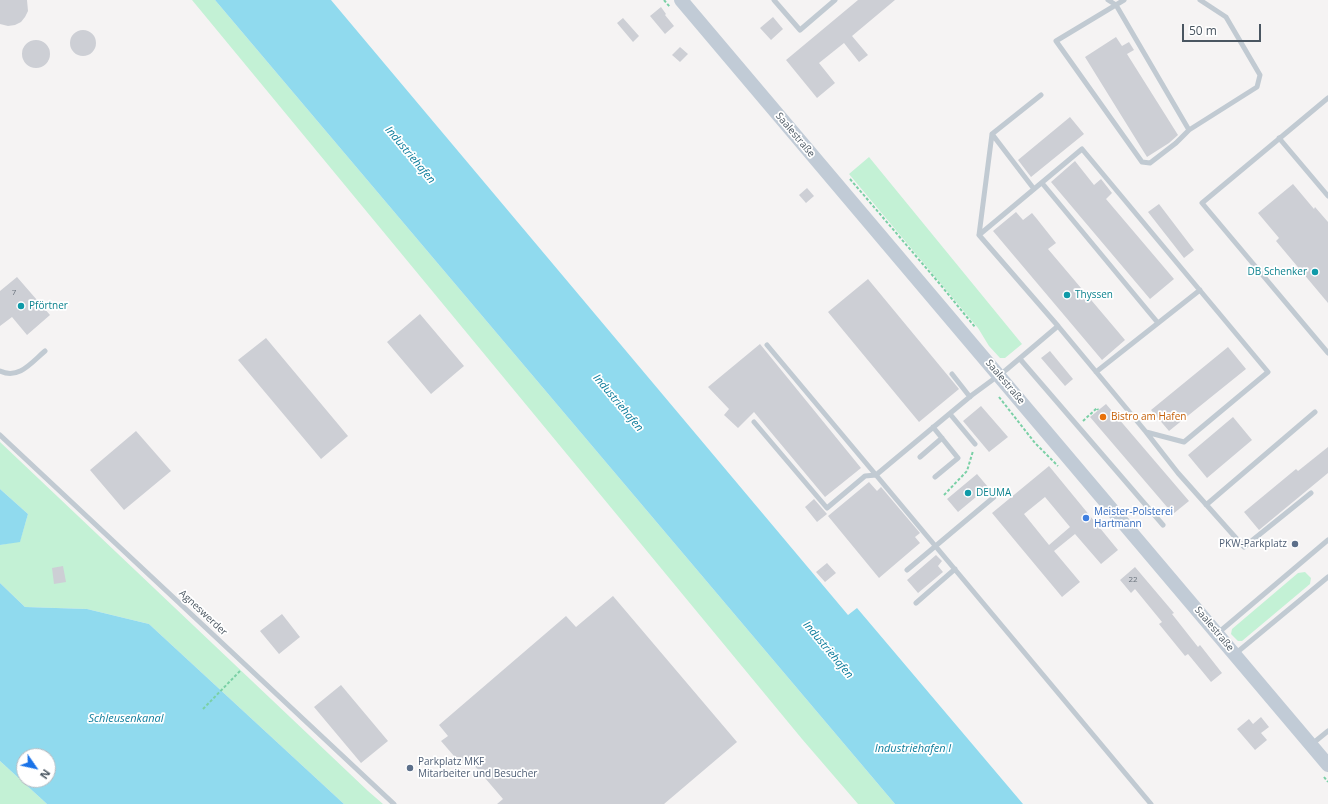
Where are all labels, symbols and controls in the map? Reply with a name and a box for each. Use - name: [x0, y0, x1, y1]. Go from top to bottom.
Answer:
- scale bar: [1184, 16, 1263, 42]
- text: 50 m: [1189, 22, 1217, 39]
- street label: Saalestraße: [773, 110, 817, 160]
- water label: Industriehafen: [382, 124, 438, 186]
- place label: DB Schenker: [1248, 266, 1307, 278]
- marker: DB Schenker: [1310, 267, 1320, 277]
- house number: 7: [12, 288, 16, 298]
- place label: Thyssen: [1075, 289, 1113, 301]
- marker: Thyssen: [1062, 290, 1072, 300]
- place label: Pförtner: [29, 300, 68, 312]
- marker: Pförtner: [16, 301, 26, 311]
- street label: Saalestraße: [983, 357, 1027, 407]
- water label: Industriehafen: [590, 372, 646, 434]
- place label: Bistro am Hafen: [1111, 411, 1186, 423]
- marker: Bistro am Hafen: [1098, 412, 1108, 422]
- place label: DEUMA: [976, 487, 1011, 499]
- marker: DEUMA: [963, 488, 973, 498]
- place label: Meister-Polsterei Hartmann: [1094, 506, 1173, 530]
- marker: Meister-Polsterei Hartmann: [1081, 513, 1091, 523]
- place label: PKW-Parkplatz: [1219, 538, 1287, 550]
- marker: PKW-Parkplatz: [1290, 539, 1300, 549]
- house number: 22: [1128, 575, 1138, 585]
- street label: Agneswerder: [176, 588, 230, 638]
- street label: Saalestraße: [1192, 604, 1236, 654]
- water label: Industriehafen: [800, 619, 856, 681]
- water label: Schleusenkanal: [89, 712, 163, 726]
- water label: Industriehafen I: [875, 742, 951, 756]
- north arrow: [16, 748, 56, 788]
- place label: Parkplatz MKF Mitarbeiter und Besucher: [418, 756, 537, 780]
- marker: Parkplatz MKF Mitarbeiter und Besucher: [405, 763, 415, 773]
- text: N: [37, 767, 54, 782]

